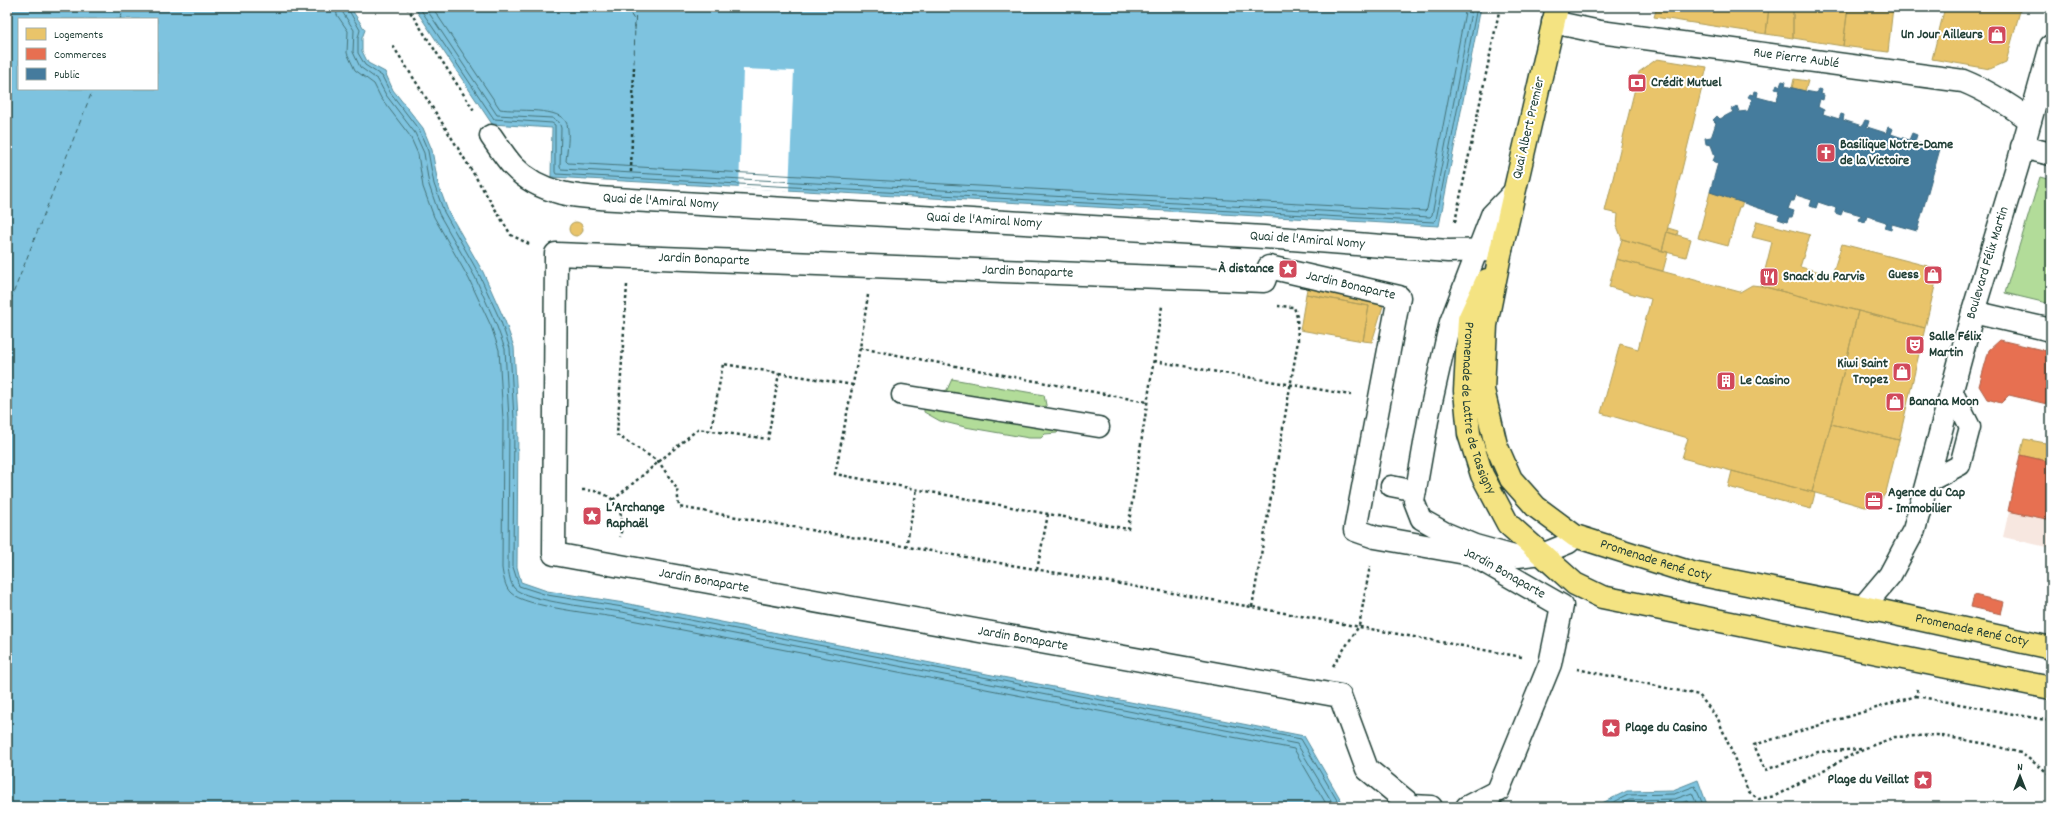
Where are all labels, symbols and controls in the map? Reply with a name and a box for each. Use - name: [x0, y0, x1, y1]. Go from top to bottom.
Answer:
- legend: [18, 18, 158, 90]
- shop icon: Un Jour Ailleurs: [1986, 24, 2008, 46]
- place label: Un Jour Ailleurs: [1901, 25, 1983, 45]
- text: Logements: [54, 27, 103, 44]
- street label: Rue Pierre Aublé: [1752, 43, 1840, 74]
- text: Commerces: [54, 47, 107, 64]
- text: Public: [54, 67, 80, 84]
- bank icon: Crédit Mutuel: [1626, 72, 1648, 94]
- place label: Crédit Mutuel: [1651, 73, 1722, 93]
- street label: Quai Albert Premier: [1507, 74, 1551, 181]
- place label: Basilique Notre-Dame de la Victoire: [1840, 135, 1953, 171]
- church icon: Basilique Notre-Dame de la Victoire: [1815, 142, 1837, 164]
- street label: Quai de l'Amiral Nomy: [602, 188, 719, 215]
- street label: Boulevard Félix Martin: [1962, 204, 2014, 321]
- street label: Quai de l'Amiral Nomy: [926, 207, 1042, 234]
- street label: Quai de l'Amiral Nomy: [1249, 226, 1366, 255]
- street label: Jardin Bonaparte: [658, 248, 750, 271]
- place icon: À distance: [1277, 258, 1299, 280]
- place label: À distance: [1219, 259, 1274, 279]
- street label: Jardin Bonaparte: [982, 260, 1074, 284]
- shop icon: Guess: [1922, 264, 1944, 286]
- place label: Guess: [1888, 265, 1919, 285]
- street label: Jardin Bonaparte: [1304, 266, 1397, 306]
- restaurant icon: Snack du Parvis: [1758, 266, 1780, 288]
- place label: Snack du Parvis: [1783, 267, 1865, 287]
- street label: Promenade de Lattre de Tassigny: [1455, 321, 1501, 499]
- place label: Salle Félix Martin: [1929, 327, 1982, 363]
- theatre icon: Salle Félix Martin: [1904, 334, 1926, 356]
- place label: Kiwi Saint Tropez: [1837, 354, 1889, 390]
- shop icon: Kiwi Saint Tropez: [1891, 361, 1913, 383]
- building icon: Le Casino: [1715, 370, 1737, 392]
- place label: Le Casino: [1740, 371, 1790, 391]
- shop icon: Banana Moon: [1884, 391, 1906, 413]
- place label: Banana Moon: [1909, 392, 1979, 412]
- place label: Agence du Cap - Immobilier: [1888, 483, 1966, 519]
- office icon: Agence du Cap - Immobilier: [1863, 490, 1885, 512]
- place label: L’Archange Raphaël: [606, 498, 665, 534]
- place icon: L’Archange Raphaël: [581, 505, 603, 527]
- street label: Promenade René Coty: [1597, 534, 1713, 587]
- street label: Jardin Bonaparte: [1462, 543, 1549, 604]
- street label: Jardin Bonaparte: [657, 563, 751, 599]
- street label: Promenade René Coty: [1913, 609, 2030, 653]
- street label: Jardin Bonaparte: [976, 621, 1070, 657]
- place icon: Plage du Casino: [1600, 717, 1622, 739]
- place label: Plage du Casino: [1625, 718, 1707, 738]
- north arrow: [2000, 756, 2040, 796]
- text: N: [2017, 760, 2023, 776]
- place icon: Plage du Veillat: [1912, 769, 1934, 791]
- place label: Plage du Veillat: [1828, 770, 1910, 790]

